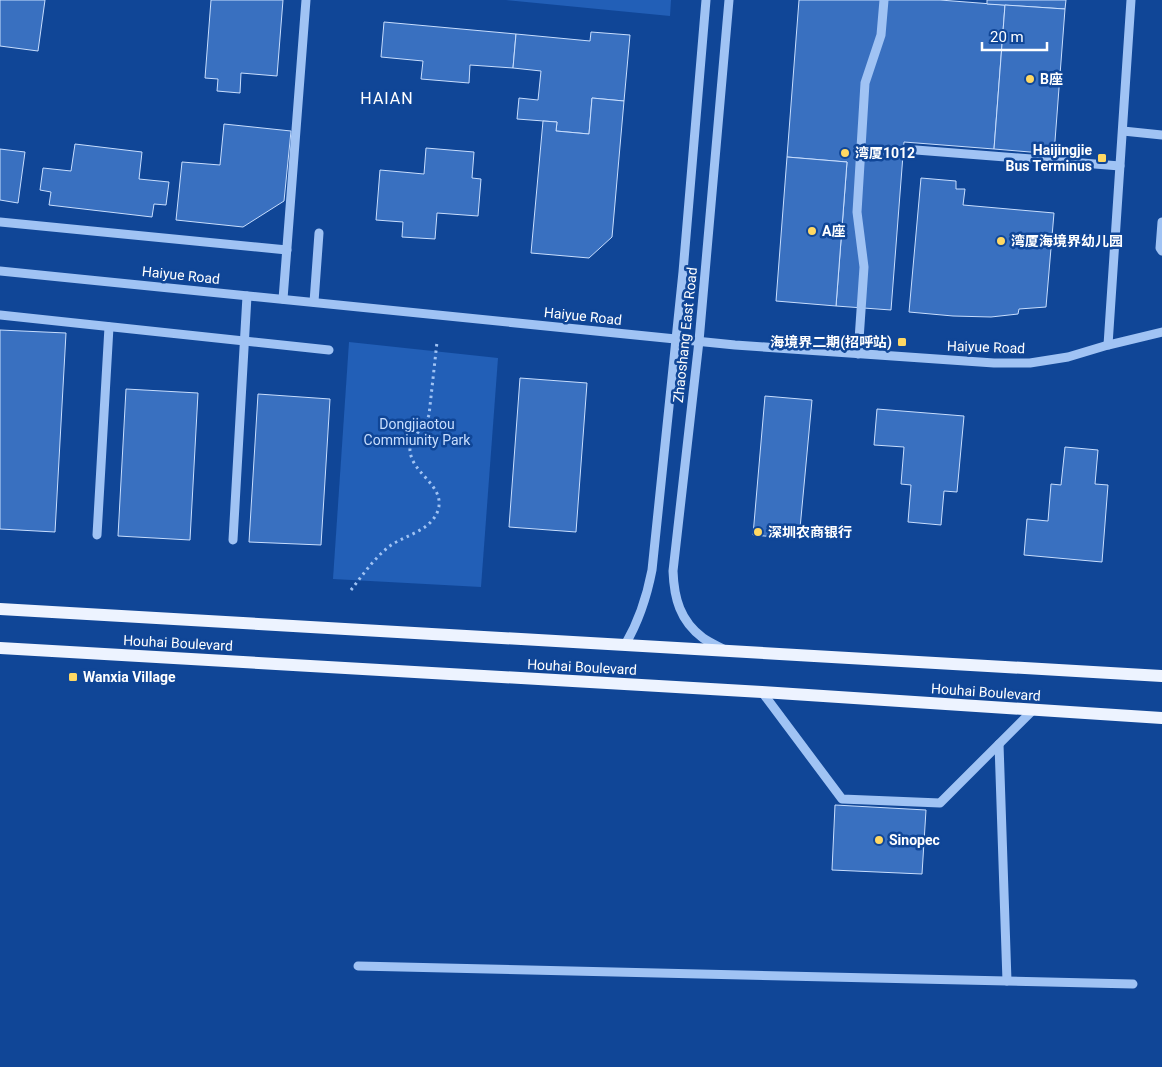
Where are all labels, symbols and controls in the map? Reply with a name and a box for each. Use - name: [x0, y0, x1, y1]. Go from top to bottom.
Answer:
- scale bar: [982, 20, 1047, 52]
- text: 20 m: [990, 28, 1024, 46]
- place label: B座: [1040, 71, 1063, 87]
- marker: B座: [1024, 73, 1036, 85]
- district label: HAIAN: [360, 89, 414, 108]
- place label: Haijingjie Bus Terminus: [1005, 142, 1092, 174]
- place label: 湾厦1012: [855, 145, 915, 161]
- marker: 湾厦1012: [839, 147, 851, 159]
- marker: Haijingjie Bus Terminus: [1096, 152, 1108, 164]
- place label: A座: [822, 223, 845, 239]
- marker: A座: [806, 225, 818, 237]
- place label: 湾厦海境界幼儿园: [1011, 233, 1123, 249]
- marker: 湾厦海境界幼儿园: [995, 235, 1007, 247]
- street label: Haiyue Road: [141, 263, 221, 287]
- street label: Zhaoshang East Road: [670, 266, 700, 404]
- street label: Haiyue Road: [543, 304, 623, 328]
- place label: 海境界二期(招呼站): [770, 334, 892, 351]
- marker: 海境界二期(招呼站): [896, 336, 908, 348]
- street label: Haiyue Road: [947, 338, 1025, 356]
- park label: Dongjiaotou Commiunity Park: [364, 416, 471, 448]
- place label: 深圳农商银行: [768, 524, 852, 540]
- marker: 深圳农商银行: [752, 526, 764, 538]
- street label: Houhai Boulevard: [123, 632, 233, 654]
- street label: Houhai Boulevard: [527, 656, 637, 678]
- place label: Wanxia Village: [83, 669, 176, 685]
- marker: Wanxia Village: [67, 671, 79, 683]
- street label: Houhai Boulevard: [931, 680, 1041, 704]
- place label: Sinopec: [889, 832, 940, 848]
- marker: Sinopec: [873, 834, 885, 846]

